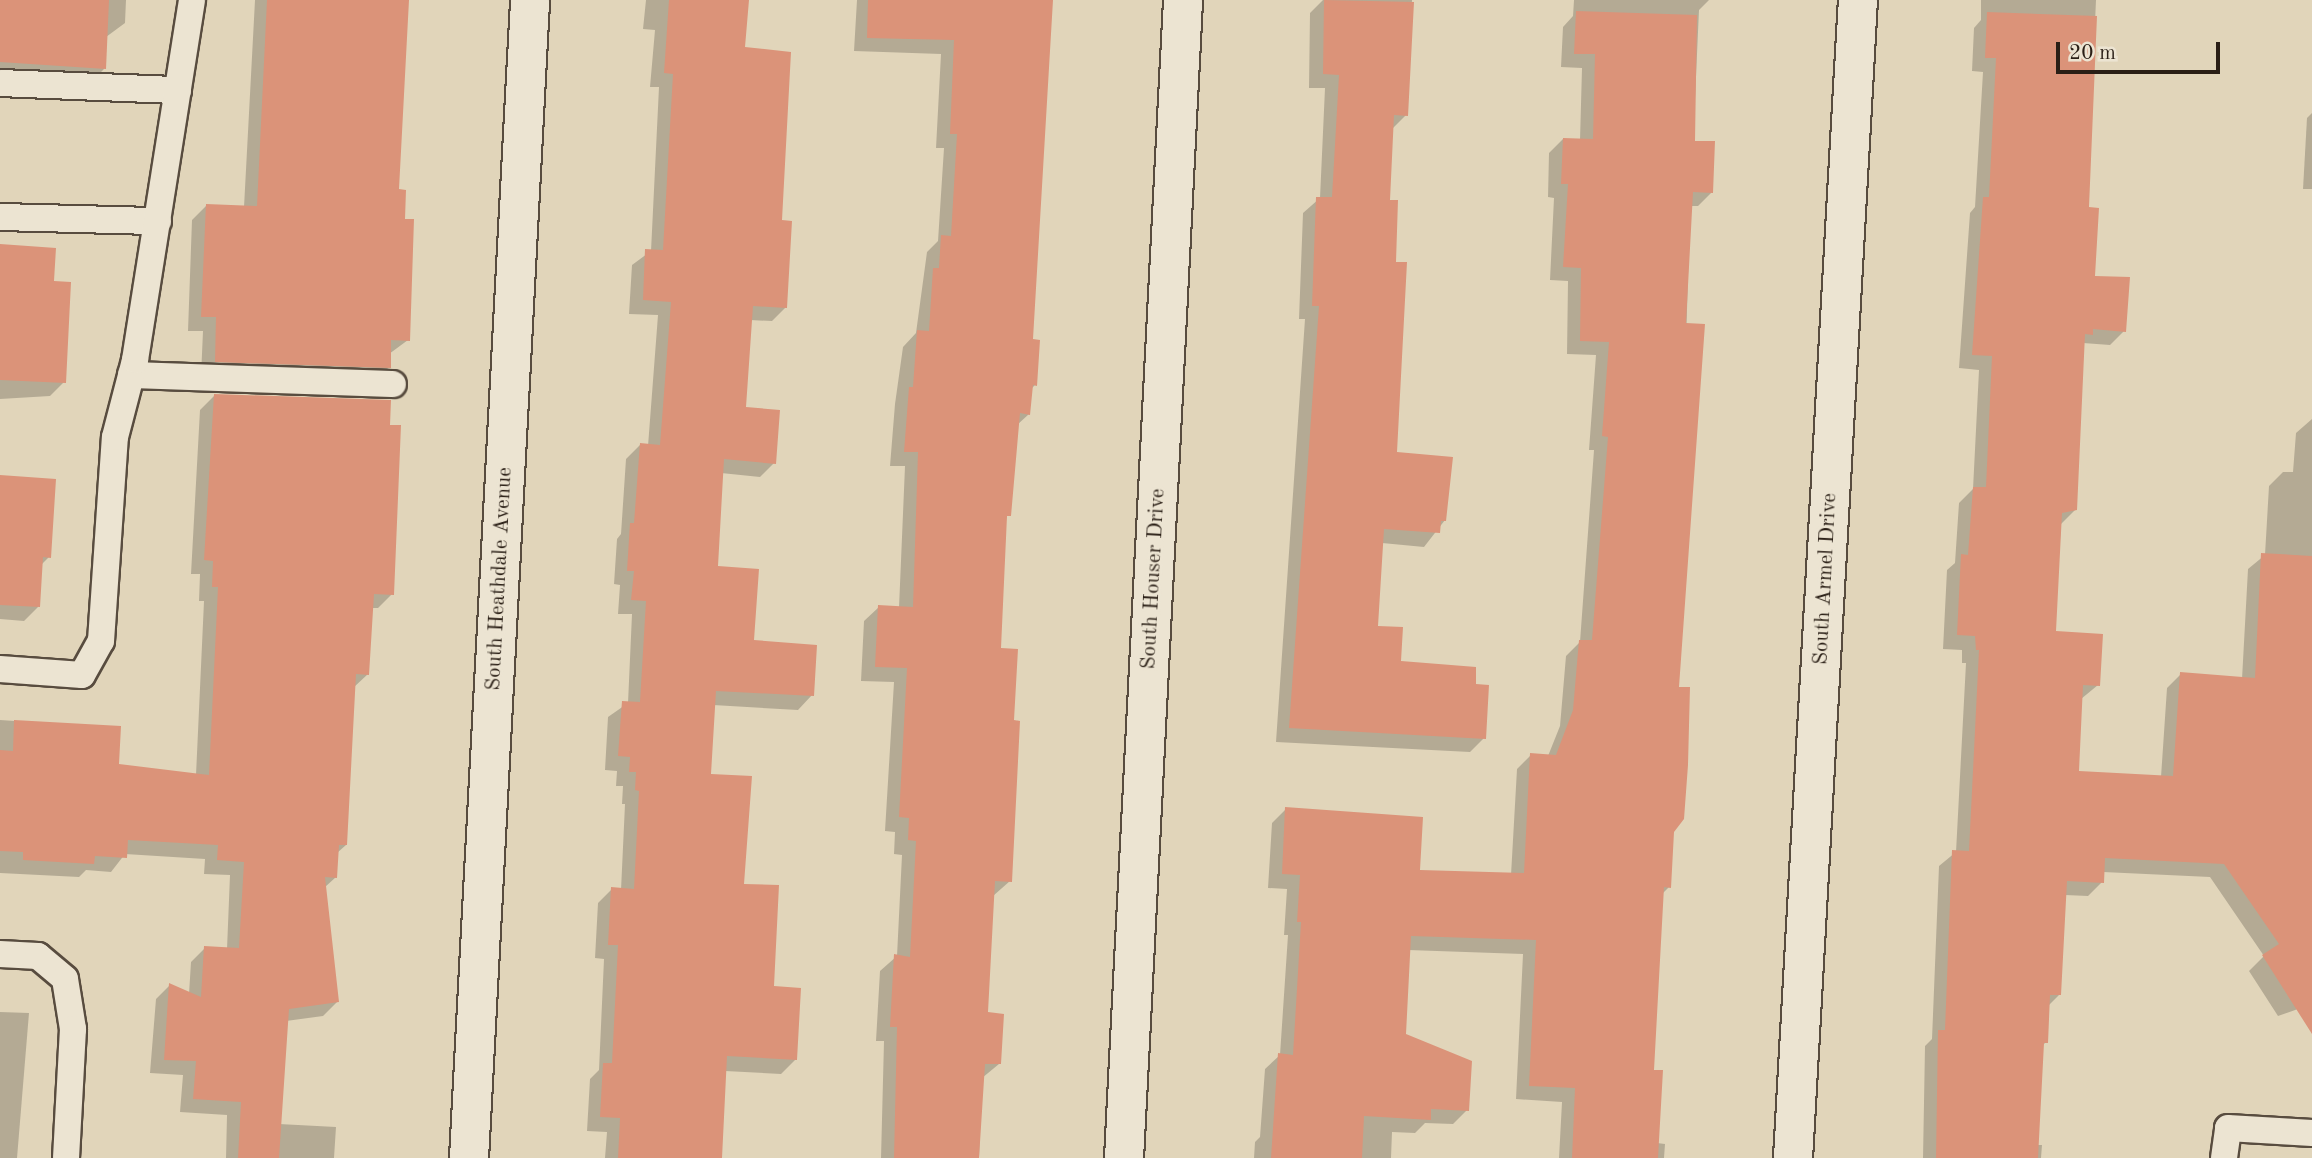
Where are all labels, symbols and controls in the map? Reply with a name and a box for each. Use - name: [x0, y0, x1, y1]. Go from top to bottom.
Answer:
- scale bar: [2060, 28, 2224, 72]
- text: 20 m: [2069, 43, 2116, 64]
- street label: South Heathdale Avenue: [482, 467, 518, 691]
- street label: South Houser Drive: [1137, 488, 1171, 670]
- street label: South Armel Drive: [1809, 492, 1843, 666]

